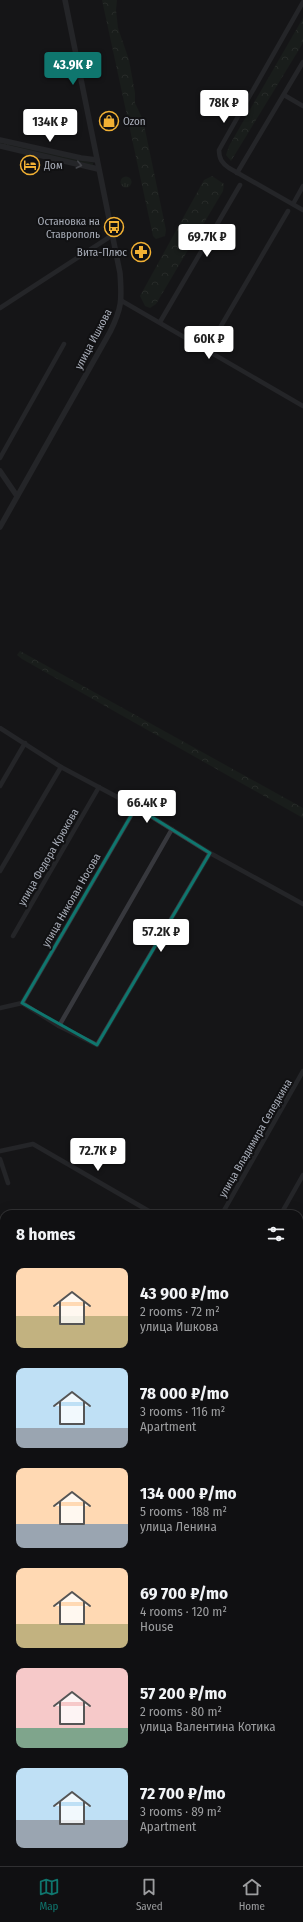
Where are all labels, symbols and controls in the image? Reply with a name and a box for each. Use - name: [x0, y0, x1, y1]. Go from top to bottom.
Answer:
- pin: 43.9K ₽: [36, 52, 110, 86]
- text: 43.9K ₽: [53, 57, 93, 72]
- pin: 78K ₽: [196, 90, 252, 124]
- text: 78K ₽: [209, 95, 239, 110]
- pin: 134K ₽: [17, 109, 83, 143]
- shop icon: Ozon: [98, 110, 120, 132]
- text: 134K ₽: [32, 114, 68, 129]
- place label: Ozon: [123, 115, 146, 128]
- hotel icon: Дом: [19, 154, 41, 176]
- place label: Дом: [43, 159, 63, 172]
- one-way arrow: [76, 160, 82, 168]
- place label: Остановка на Ставрополь: [38, 215, 100, 241]
- bus stop icon: Остановка на Ставрополь: [103, 216, 125, 238]
- pin: 69.7K ₽: [170, 224, 244, 258]
- text: 69.7K ₽: [187, 229, 227, 244]
- pharmacy icon: Вита-Плюс: [130, 241, 152, 263]
- place label: Вита-Плюс: [77, 246, 127, 259]
- street label: улица Ишкова: [72, 307, 115, 372]
- pin: 60K ₽: [181, 326, 237, 360]
- text: 60K ₽: [193, 331, 225, 346]
- pin: 66.4K ₽: [110, 790, 184, 824]
- text: 66.4K ₽: [127, 795, 167, 810]
- street label: улица Федора Крюкова: [15, 806, 82, 908]
- street label: улица Николая Носова: [39, 851, 104, 949]
- pin: 57.2K ₽: [124, 919, 198, 953]
- text: 57.2K ₽: [142, 924, 180, 939]
- street label: улица Владимира Селедкина: [216, 1077, 295, 1200]
- pin: 72.7K ₽: [61, 1138, 135, 1172]
- text: 72.7K ₽: [79, 1143, 117, 1158]
- icon: filters: [265, 1223, 287, 1245]
- text: 8 homes: [16, 1224, 76, 1245]
- text: 43 900 ₽/mo: [140, 1283, 229, 1304]
- icon: home: [48, 1284, 96, 1332]
- text: 2 rooms · 72 m²: [140, 1304, 220, 1319]
- text: улица Ишкова: [140, 1319, 218, 1334]
- text: 78 000 ₽/mo: [140, 1383, 229, 1404]
- icon: home: [48, 1384, 96, 1432]
- text: 3 rooms · 116 m²: [140, 1404, 225, 1419]
- text: Apartment: [140, 1419, 196, 1434]
- text: 134 000 ₽/mo: [140, 1483, 237, 1504]
- icon: home: [48, 1484, 96, 1532]
- text: 5 rooms · 188 m²: [140, 1504, 227, 1519]
- text: улица Ленина: [140, 1519, 217, 1534]
- text: 69 700 ₽/mo: [140, 1583, 228, 1604]
- icon: home: [48, 1584, 96, 1632]
- text: 4 rooms · 120 m²: [140, 1604, 227, 1619]
- text: House: [140, 1619, 174, 1634]
- text: 57 200 ₽/mo: [140, 1683, 227, 1704]
- icon: home: [48, 1684, 96, 1732]
- text: 2 rooms · 80 m²: [140, 1704, 222, 1719]
- text: улица Валентина Котика: [140, 1719, 276, 1734]
- text: 72 700 ₽/mo: [140, 1783, 226, 1804]
- icon: home: [48, 1784, 96, 1832]
- text: 3 rooms · 89 m²: [140, 1804, 222, 1819]
- text: Apartment: [140, 1819, 196, 1834]
- tab: Map: [38, 1876, 60, 1913]
- tab: Saved: [136, 1876, 163, 1913]
- tab: Home: [239, 1876, 265, 1913]

